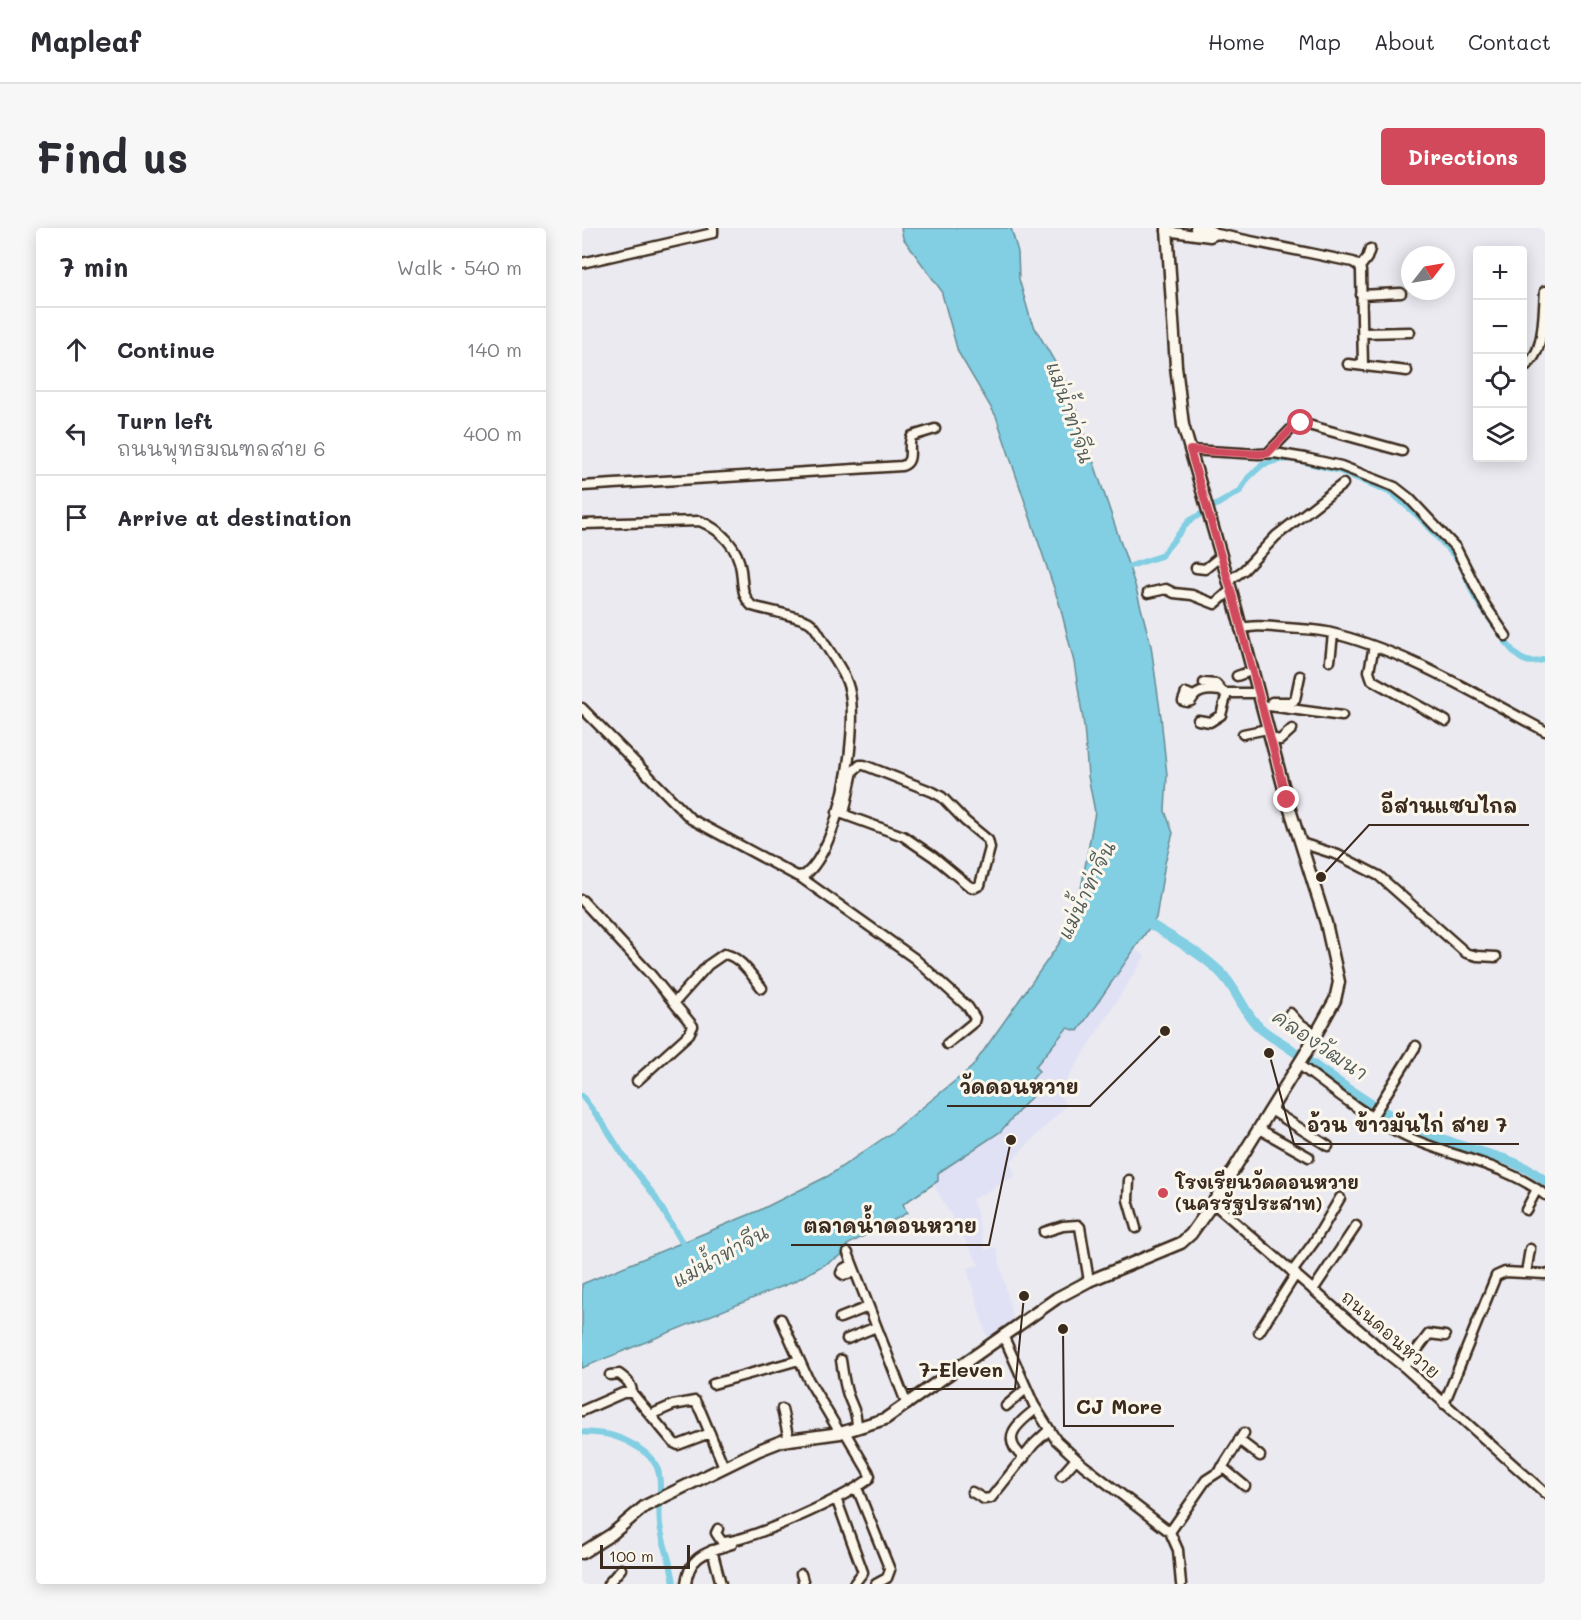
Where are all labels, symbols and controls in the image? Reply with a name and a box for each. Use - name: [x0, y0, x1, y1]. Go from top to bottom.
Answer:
- text: Mapleaf: [30, 23, 141, 59]
- text: Home: [1208, 28, 1265, 55]
- text: Map: [1298, 28, 1341, 55]
- text: About: [1374, 28, 1435, 55]
- text: Contact: [1468, 28, 1551, 55]
- button: Directions: [1381, 128, 1545, 185]
- text: Find us: [36, 129, 188, 184]
- north arrow: [1401, 246, 1455, 300]
- map controls: [1473, 246, 1527, 462]
- button: +: [1473, 246, 1527, 300]
- text: 7 min: [60, 250, 128, 284]
- text: Walk · 540 m: [397, 254, 522, 280]
- button: −: [1473, 300, 1527, 354]
- icon: ahead: [60, 333, 93, 366]
- text: Continue: [117, 335, 215, 364]
- text: 140 m: [467, 336, 522, 362]
- button: locate: [1473, 354, 1527, 408]
- water label: แม่น้ำท่าจีน: [1041, 357, 1104, 467]
- text: Turn left: [117, 406, 213, 435]
- button: layers: [1473, 408, 1527, 462]
- route start: [1287, 409, 1313, 435]
- icon: left: [60, 417, 93, 450]
- text: 400 m: [463, 420, 522, 446]
- text: ถนนพุทธมณฑลสาย 6: [117, 435, 326, 461]
- icon: arrive: [60, 501, 93, 534]
- text: Arrive at destination: [117, 503, 352, 532]
- route end: [1273, 786, 1299, 812]
- callout: อีสานแซบไกล: [1369, 787, 1529, 825]
- text: อีสานแซบไกล: [1381, 791, 1517, 818]
- water label: แม่น้ำท่าจีน: [1047, 834, 1121, 943]
- water label: คลองวัฒนา: [1268, 1003, 1373, 1086]
- callout: วัดดอนหวาย: [947, 1068, 1090, 1106]
- text: วัดดอนหวาย: [959, 1072, 1079, 1099]
- callout: อ้วน ข้าวมันไก่ สาย 7: [1294, 1106, 1519, 1144]
- text: อ้วน ข้าวมันไก่ สาย 7: [1307, 1110, 1507, 1137]
- place label: โรงเรียนวัดดอนหวาย (นครรัฐประสาท): [1174, 1169, 1359, 1216]
- marker: โรงเรียนวัดดอนหวาย (นครรัฐประสาท): [1156, 1186, 1170, 1200]
- text: ตลาดน้ำดอนหวาย: [803, 1204, 977, 1238]
- callout: ตลาดน้ำดอนหวาย: [791, 1207, 989, 1245]
- water label: แม่น้ำท่าจีน: [666, 1214, 773, 1292]
- street label: ถนนดอนหวาย: [1336, 1285, 1445, 1384]
- callout: 7-Eleven: [907, 1351, 1015, 1389]
- text: 7-Eleven: [919, 1356, 1003, 1382]
- callout: CJ More: [1064, 1388, 1174, 1426]
- text: CJ More: [1076, 1393, 1162, 1419]
- scale bar: [600, 1542, 690, 1570]
- text: 100 m: [609, 1545, 654, 1566]

